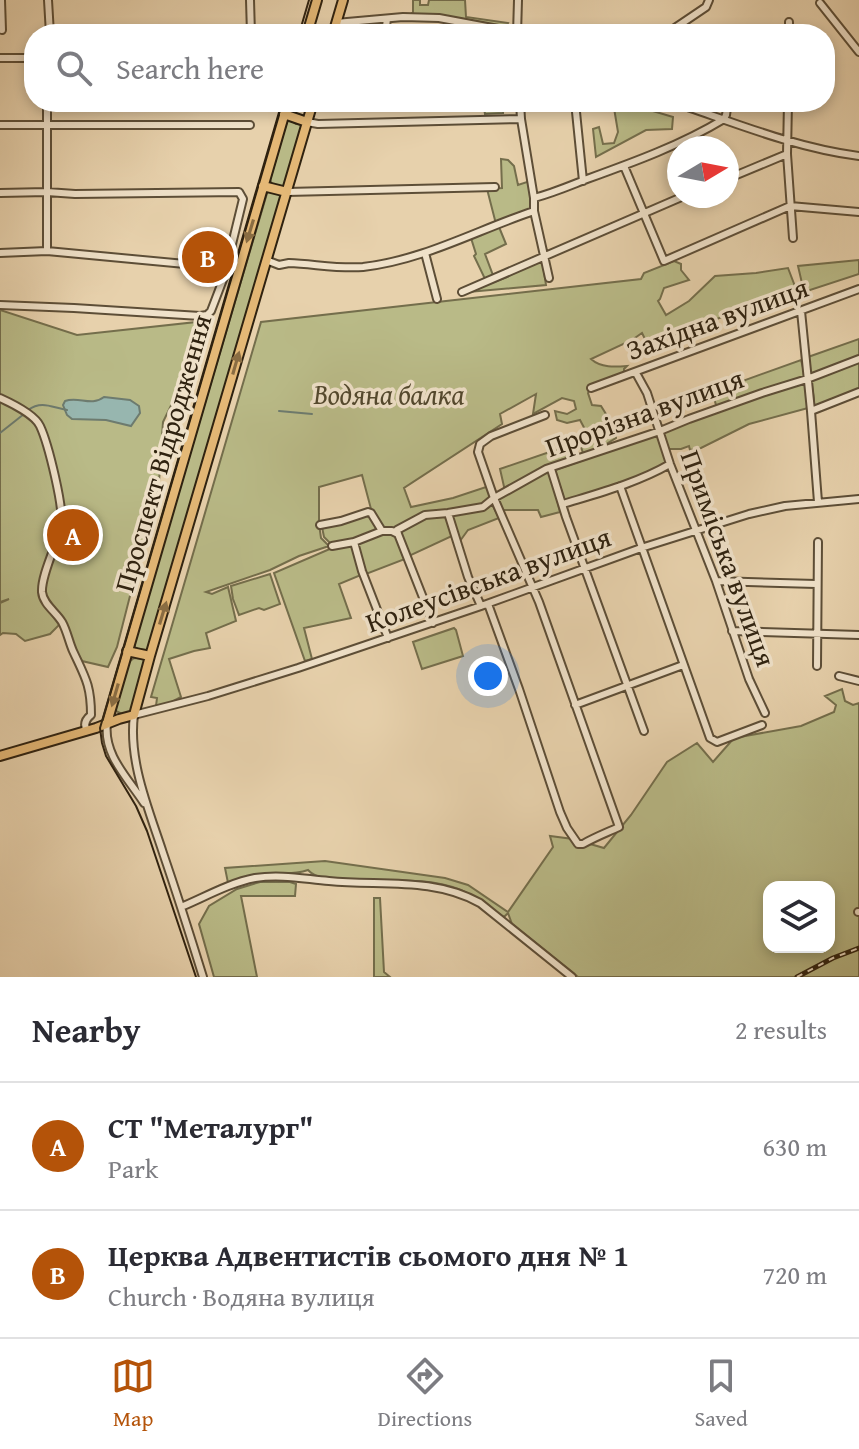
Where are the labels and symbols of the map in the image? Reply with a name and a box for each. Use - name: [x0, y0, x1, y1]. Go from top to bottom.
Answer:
- north arrow: [667, 136, 739, 208]
- one-way arrow: [243, 219, 256, 243]
- pin: B: [182, 227, 234, 287]
- street label: Західна вулиця: [620, 266, 814, 370]
- street label: Проспект Відродження: [103, 309, 221, 597]
- one-way arrow: [230, 351, 243, 375]
- street label: Прорізна вулиця: [539, 357, 749, 467]
- park label: Водяна балка: [313, 373, 465, 414]
- street label: Приміська вулиця: [671, 444, 787, 672]
- pin: A: [47, 505, 99, 565]
- street label: Колеусівська вулиця: [360, 516, 616, 642]
- one-way arrow: [157, 600, 170, 624]
- your location: [468, 656, 508, 696]
- one-way arrow: [108, 683, 120, 708]

